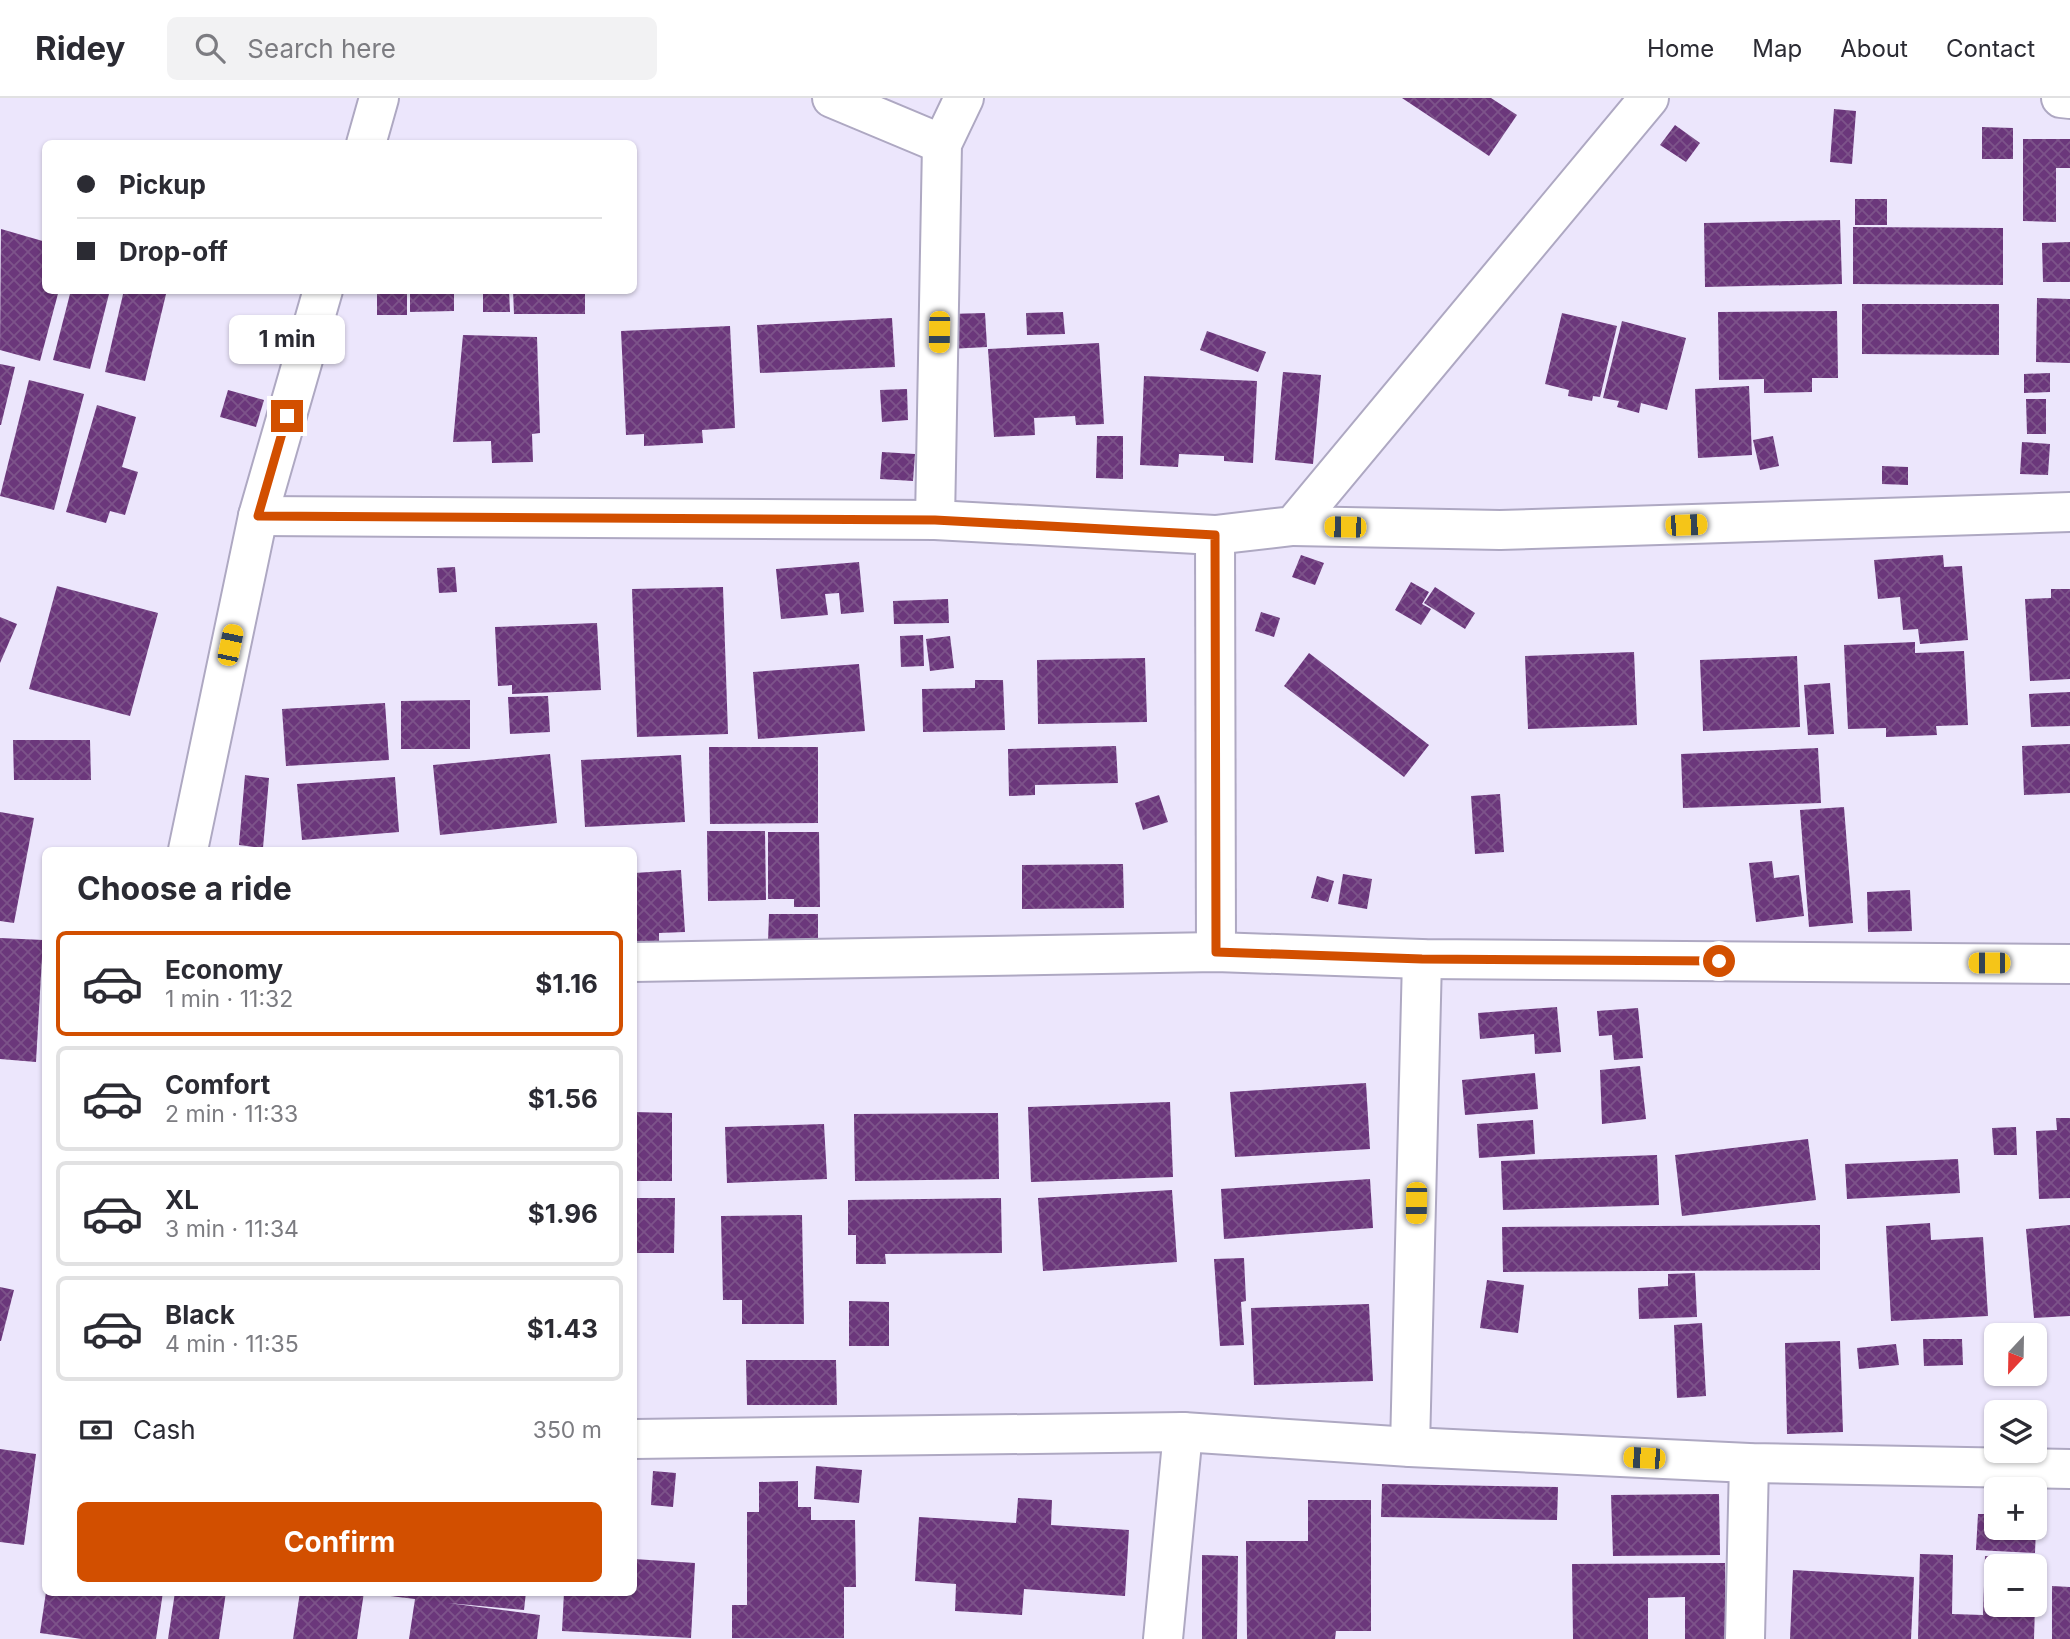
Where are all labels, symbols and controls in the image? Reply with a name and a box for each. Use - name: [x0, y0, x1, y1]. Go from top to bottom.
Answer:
- search box: [167, 17, 657, 80]
- text: Ridey: [35, 28, 125, 68]
- icon: search: [191, 29, 229, 67]
- text: Search here: [247, 33, 396, 64]
- text: Home: [1647, 34, 1714, 63]
- text: Map: [1752, 34, 1802, 63]
- text: About: [1840, 34, 1908, 63]
- text: Contact: [1946, 34, 2035, 63]
- text: Pickup: [119, 169, 206, 200]
- text: Drop-off: [119, 236, 228, 267]
- car: [929, 311, 950, 353]
- callout: 1 min: [229, 314, 345, 364]
- text: 1 min: [259, 325, 315, 353]
- route end: [271, 400, 303, 432]
- car: [1665, 514, 1708, 536]
- car: [1324, 516, 1367, 538]
- car: [216, 622, 245, 668]
- text: Choose a ride: [77, 869, 292, 908]
- route start: [1703, 945, 1735, 977]
- icon: car: [81, 952, 144, 1015]
- car: [1969, 953, 2011, 974]
- text: Economy: [165, 954, 283, 985]
- text: $1.16: [535, 968, 598, 999]
- text: 1 min · 11:32: [165, 985, 293, 1013]
- icon: car: [81, 1067, 144, 1130]
- text: Comfort: [165, 1069, 270, 1100]
- text: $1.56: [528, 1083, 598, 1114]
- text: 2 min · 11:33: [165, 1100, 298, 1128]
- icon: car: [81, 1182, 144, 1245]
- car: [1406, 1182, 1427, 1224]
- text: XL: [165, 1184, 199, 1215]
- text: $1.96: [528, 1198, 598, 1229]
- text: 3 min · 11:34: [165, 1215, 299, 1243]
- icon: car: [81, 1297, 144, 1360]
- text: Black: [165, 1299, 235, 1330]
- text: $1.43: [527, 1313, 598, 1344]
- north arrow: [1984, 1323, 2048, 1386]
- map controls: [1984, 1323, 2047, 1617]
- text: 4 min · 11:35: [165, 1330, 299, 1358]
- button: layers: [1984, 1400, 2047, 1463]
- icon: cash: [77, 1411, 115, 1449]
- text: Cash: [133, 1414, 196, 1445]
- text: 350 m: [533, 1416, 602, 1444]
- car: [1623, 1446, 1666, 1470]
- button: +: [1984, 1477, 2047, 1540]
- button: Confirm: [77, 1502, 602, 1582]
- button: −: [1984, 1554, 2047, 1617]

